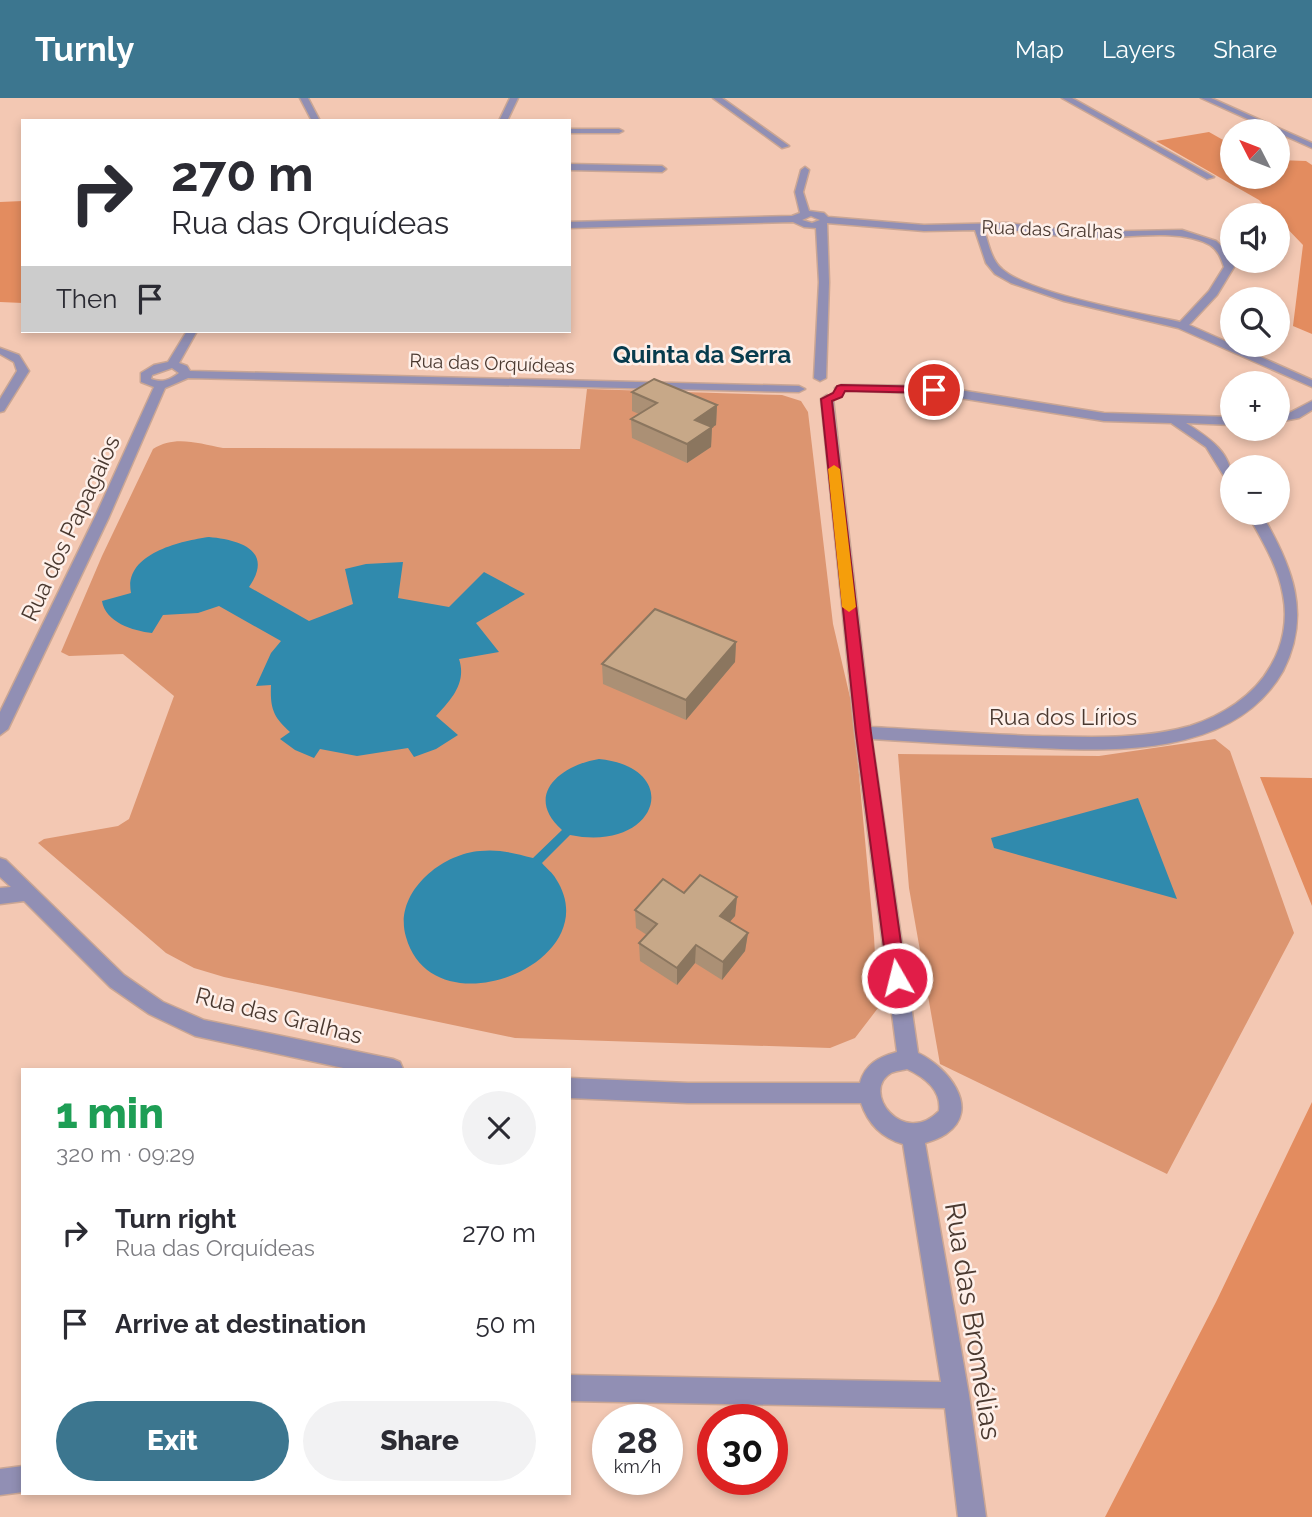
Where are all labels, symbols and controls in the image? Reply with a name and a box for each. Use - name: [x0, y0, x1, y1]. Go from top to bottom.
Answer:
- text: Turnly: [35, 30, 134, 69]
- text: Map: [1015, 35, 1064, 64]
- text: Layers: [1102, 35, 1175, 64]
- text: Share: [1213, 35, 1277, 64]
- north arrow: [1220, 119, 1290, 189]
- map controls: [1220, 119, 1290, 525]
- text: 270 m: [171, 145, 314, 202]
- icon: right: [56, 147, 147, 238]
- button: sound: [1220, 203, 1290, 273]
- text: Rua das Orquídeas: [171, 204, 449, 241]
- street label: Rua das Gralhas: [981, 216, 1123, 242]
- icon: arrive: [131, 280, 169, 318]
- text: Then: [56, 284, 117, 314]
- button: search: [1220, 287, 1290, 357]
- district label: Quinta da Serra: [613, 340, 792, 369]
- street label: Rua das Orquídeas: [409, 349, 575, 377]
- pin: [904, 360, 964, 420]
- icon: arrive: [915, 371, 953, 409]
- button: +: [1220, 371, 1290, 441]
- street label: Rua dos Papagaios: [15, 431, 125, 625]
- button: −: [1220, 455, 1290, 525]
- street label: Rua dos Lírios: [989, 703, 1137, 730]
- position arrow: [860, 941, 934, 1015]
- street label: Rua das Gralhas: [193, 981, 365, 1049]
- text: 1 min: [56, 1089, 164, 1138]
- button: close: [462, 1091, 536, 1165]
- text: 320 m · 09:29: [56, 1140, 195, 1167]
- street label: Rua das Bromélias: [938, 1200, 1008, 1442]
- text: Turn right: [115, 1204, 236, 1234]
- icon: right: [56, 1214, 94, 1252]
- text: 270 m: [462, 1218, 536, 1248]
- text: Rua das Orquídeas: [115, 1234, 315, 1261]
- icon: arrive: [56, 1305, 94, 1343]
- text: Arrive at destination: [115, 1309, 366, 1339]
- text: 50 m: [475, 1309, 536, 1339]
- button: Exit: [56, 1401, 289, 1481]
- button: Share: [303, 1401, 536, 1481]
- speed limit sign: 30: [697, 1404, 788, 1495]
- text: 28: [617, 1420, 658, 1461]
- text: km/h: [614, 1456, 661, 1477]

